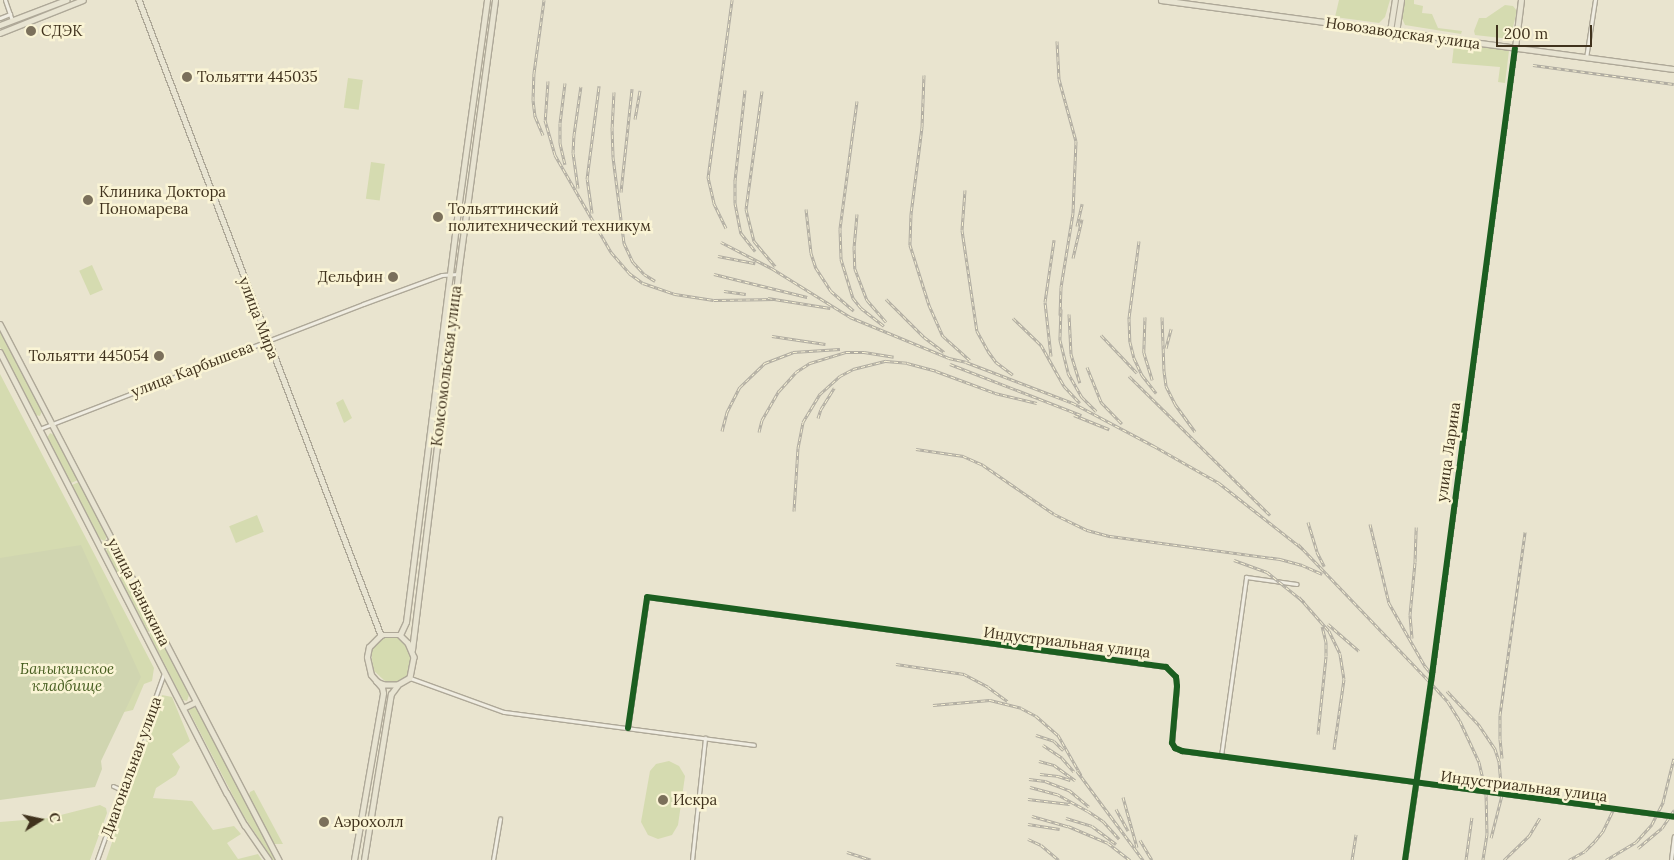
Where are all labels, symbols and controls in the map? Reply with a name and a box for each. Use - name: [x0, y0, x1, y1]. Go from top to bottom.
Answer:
- street label: Новозаводская улица: [1325, 13, 1481, 53]
- scale bar: [1499, 15, 1595, 47]
- place label: СДЭК: [41, 22, 82, 40]
- text: 200 m: [1504, 24, 1548, 43]
- marker: СДЭК: [25, 25, 37, 37]
- place label: Тольятти 445035: [197, 68, 318, 86]
- marker: Тольятти 445035: [181, 71, 193, 83]
- place label: Клиника Доктора Пономарева: [99, 182, 226, 217]
- marker: Клиника Доктора Пономарева: [81, 193, 95, 207]
- place label: Тольяттинский политехнический техникум: [448, 199, 651, 234]
- marker: Тольяттинский политехнический техникум: [432, 211, 444, 223]
- place label: Дельфин: [318, 268, 383, 286]
- marker: Дельфин: [387, 271, 399, 283]
- street label: улица Мира: [235, 274, 283, 362]
- street label: Комсомольская улица: [427, 285, 465, 447]
- street label: улица Карбышева: [128, 337, 256, 401]
- place label: Тольятти 445054: [28, 347, 149, 365]
- marker: Тольятти 445054: [153, 350, 165, 362]
- street label: улица Ларина: [1432, 401, 1464, 503]
- street label: улица Баныкина: [104, 535, 174, 649]
- street label: Индустриальная улица: [983, 623, 1151, 661]
- park label: Баныкинское кладбище: [20, 659, 114, 694]
- street label: Диагональная улица: [97, 694, 165, 840]
- street label: Индустриальная улица: [1440, 767, 1608, 805]
- place label: Искра: [673, 791, 717, 809]
- marker: Искра: [657, 794, 669, 806]
- north arrow: [15, 795, 65, 845]
- text: С: [45, 811, 64, 824]
- place label: Аэрохолл: [334, 813, 404, 831]
- marker: Аэрохолл: [318, 816, 330, 828]

